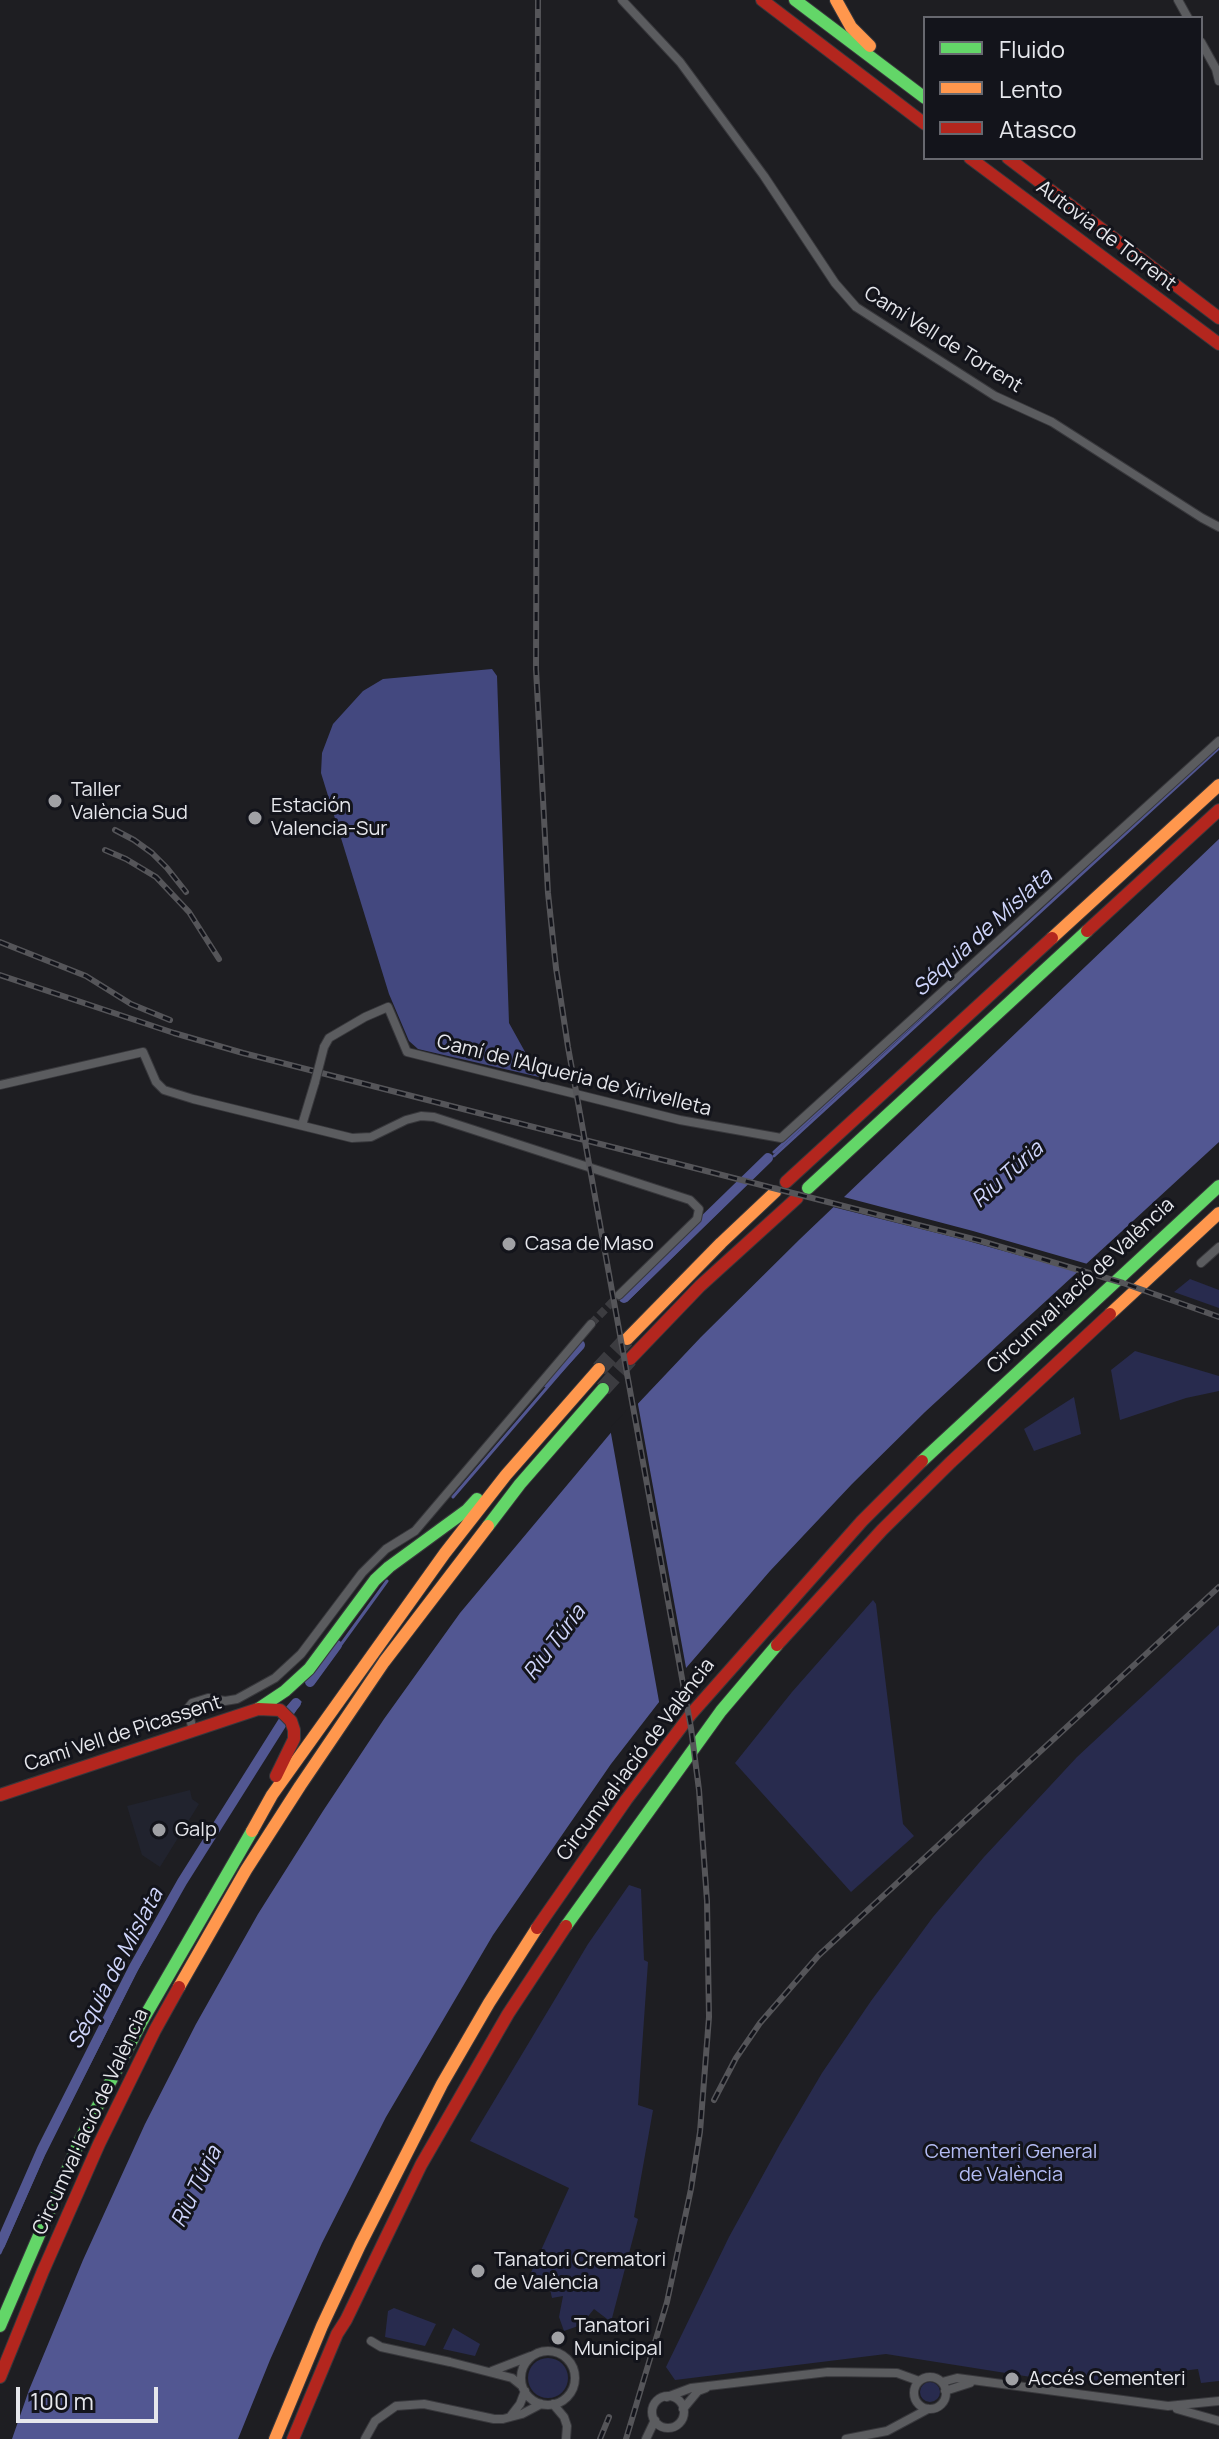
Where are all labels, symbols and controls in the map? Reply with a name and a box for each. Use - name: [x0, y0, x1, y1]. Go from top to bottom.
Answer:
- legend: [923, 16, 1203, 160]
- text: Fluido: [999, 32, 1065, 65]
- text: Lento: [999, 72, 1063, 105]
- text: Atasco: [999, 112, 1076, 145]
- street label: Autovia de Torrent: [1031, 176, 1181, 296]
- street label: Camí Vell de Torrent: [859, 282, 1027, 398]
- place label: Taller València Sud: [71, 778, 188, 825]
- marker: Taller València Sud: [46, 792, 64, 810]
- place label: Estación Valencia-Sur: [271, 794, 388, 841]
- marker: Estación Valencia-Sur: [246, 809, 264, 827]
- water label: Séquia de Mislata: [908, 864, 1058, 1002]
- street label: Camí de l'Alqueria de Xirivelleta: [434, 1030, 714, 1122]
- water label: Riu Túria: [967, 1136, 1049, 1214]
- street label: Circumval·lació de València: [982, 1193, 1180, 1379]
- place label: Casa de Maso: [525, 1232, 654, 1256]
- marker: Casa de Maso: [500, 1235, 518, 1253]
- water label: Riu Túria: [518, 1600, 592, 1686]
- street label: Circumval·lació de València: [552, 1654, 720, 1866]
- street label: Camí Vell de Picassent: [22, 1691, 224, 1777]
- place label: Galp: [175, 1818, 217, 1842]
- marker: Galp: [150, 1821, 168, 1839]
- water label: Séquia de Mislata: [63, 1884, 169, 2054]
- street label: Circumval·lació de València: [28, 2005, 154, 2239]
- park label: Cementeri General de València: [925, 2140, 1097, 2187]
- water label: Riu Túria: [166, 2142, 228, 2232]
- place label: Tanatori Crematori de València: [494, 2248, 666, 2295]
- marker: Tanatori Crematori de València: [469, 2262, 487, 2280]
- place label: Tanatori Municipal: [574, 2314, 662, 2361]
- marker: Tanatori Municipal: [549, 2329, 567, 2347]
- place label: Accés Cementeri: [1028, 2367, 1186, 2391]
- marker: Accés Cementeri: [1003, 2370, 1021, 2388]
- scale bar: [20, 2371, 162, 2421]
- text: 100 m: [30, 2384, 94, 2417]

